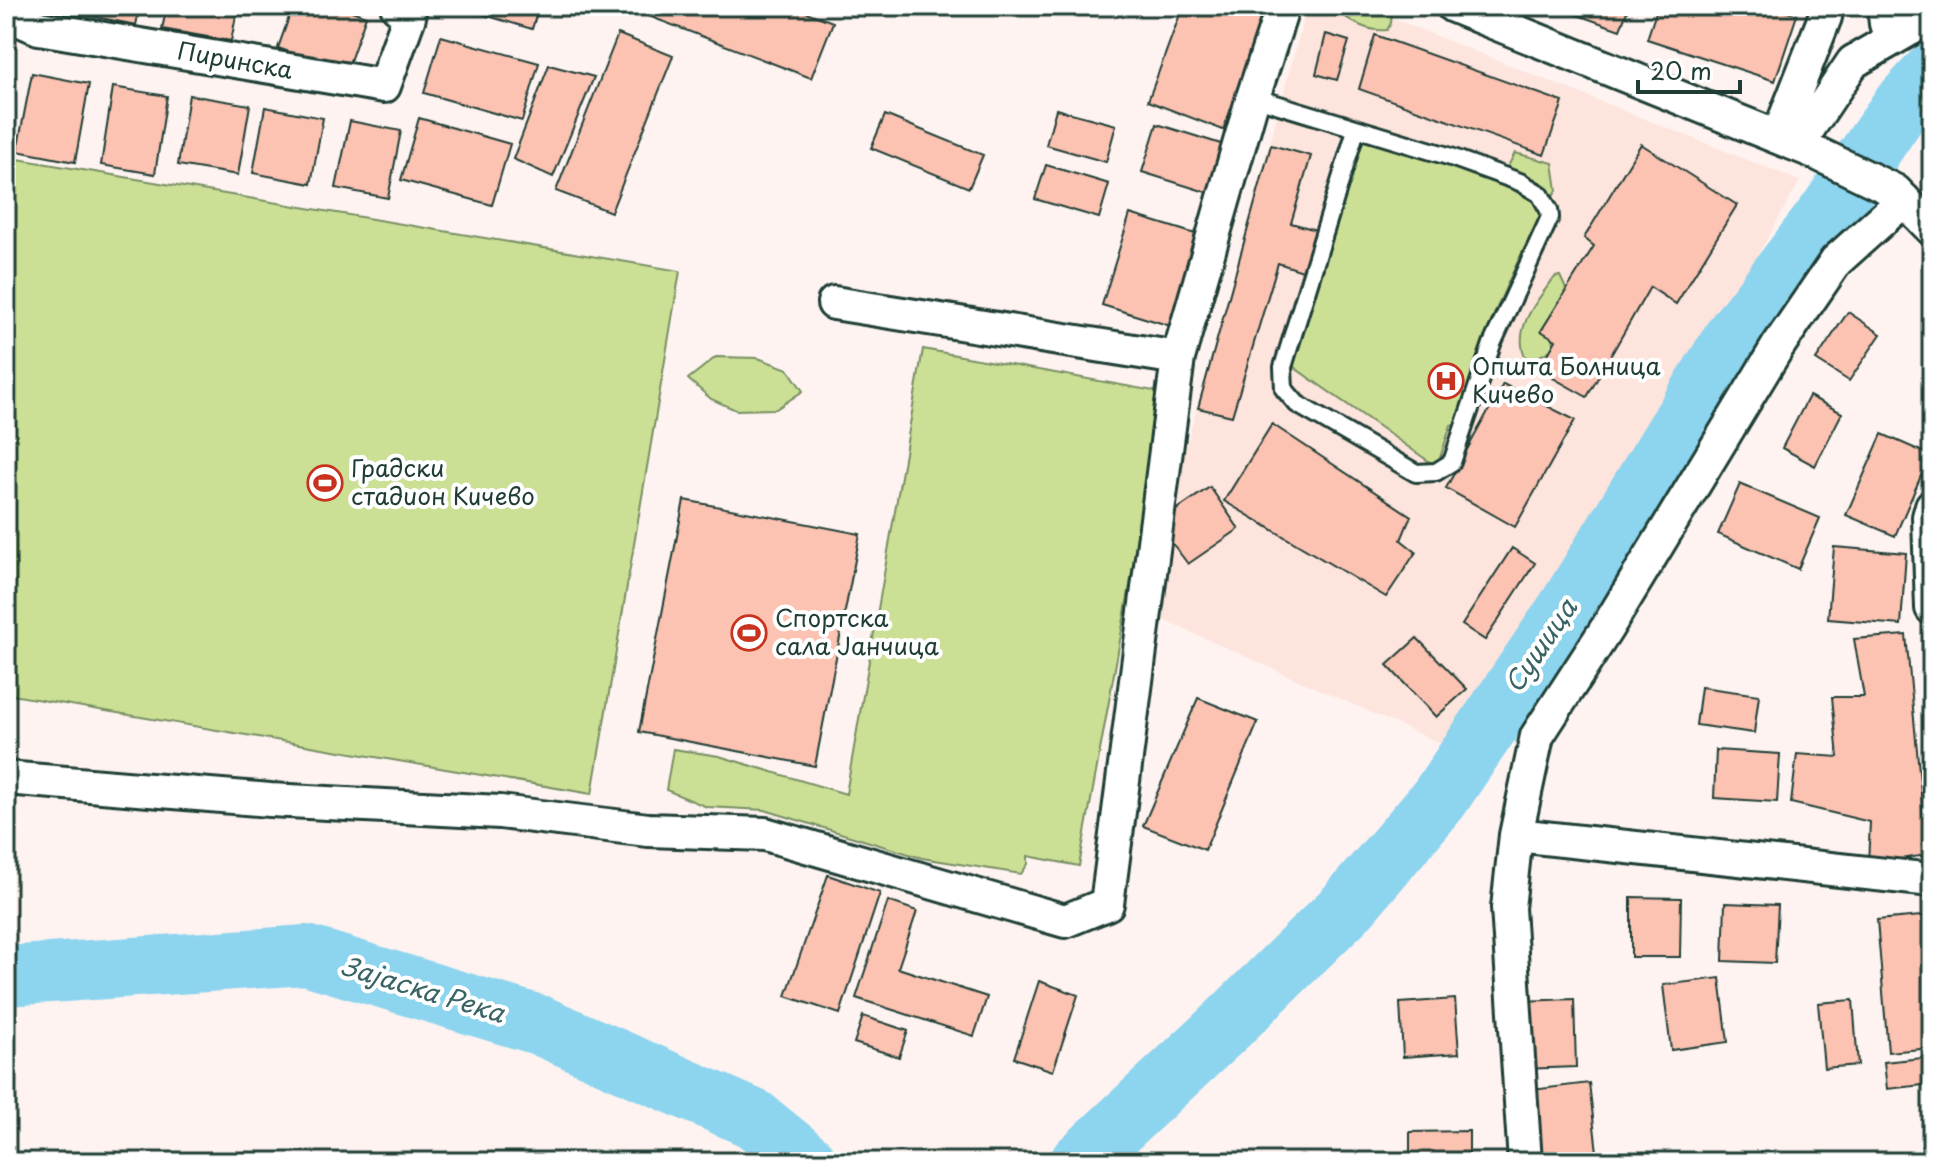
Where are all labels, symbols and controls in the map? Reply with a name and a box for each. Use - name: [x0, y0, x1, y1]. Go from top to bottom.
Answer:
- street label: Пиринска: [175, 31, 296, 87]
- scale bar: [1638, 44, 1740, 94]
- text: 20 m: [1650, 52, 1712, 88]
- place label: Општа Болница Кичево: [1472, 347, 1661, 411]
- hospital icon: Општа Болница Кичево: [1427, 362, 1465, 400]
- place label: Градски стадион Кичево: [351, 449, 535, 513]
- sports icon: Градски стадион Кичево: [306, 464, 344, 502]
- water label: Сушица: [1494, 590, 1586, 700]
- place label: Спортска сала Јанчица: [775, 599, 939, 663]
- sports icon: Спортска сала Јанчица: [730, 614, 768, 652]
- water label: Зајаска Река: [337, 945, 510, 1032]

